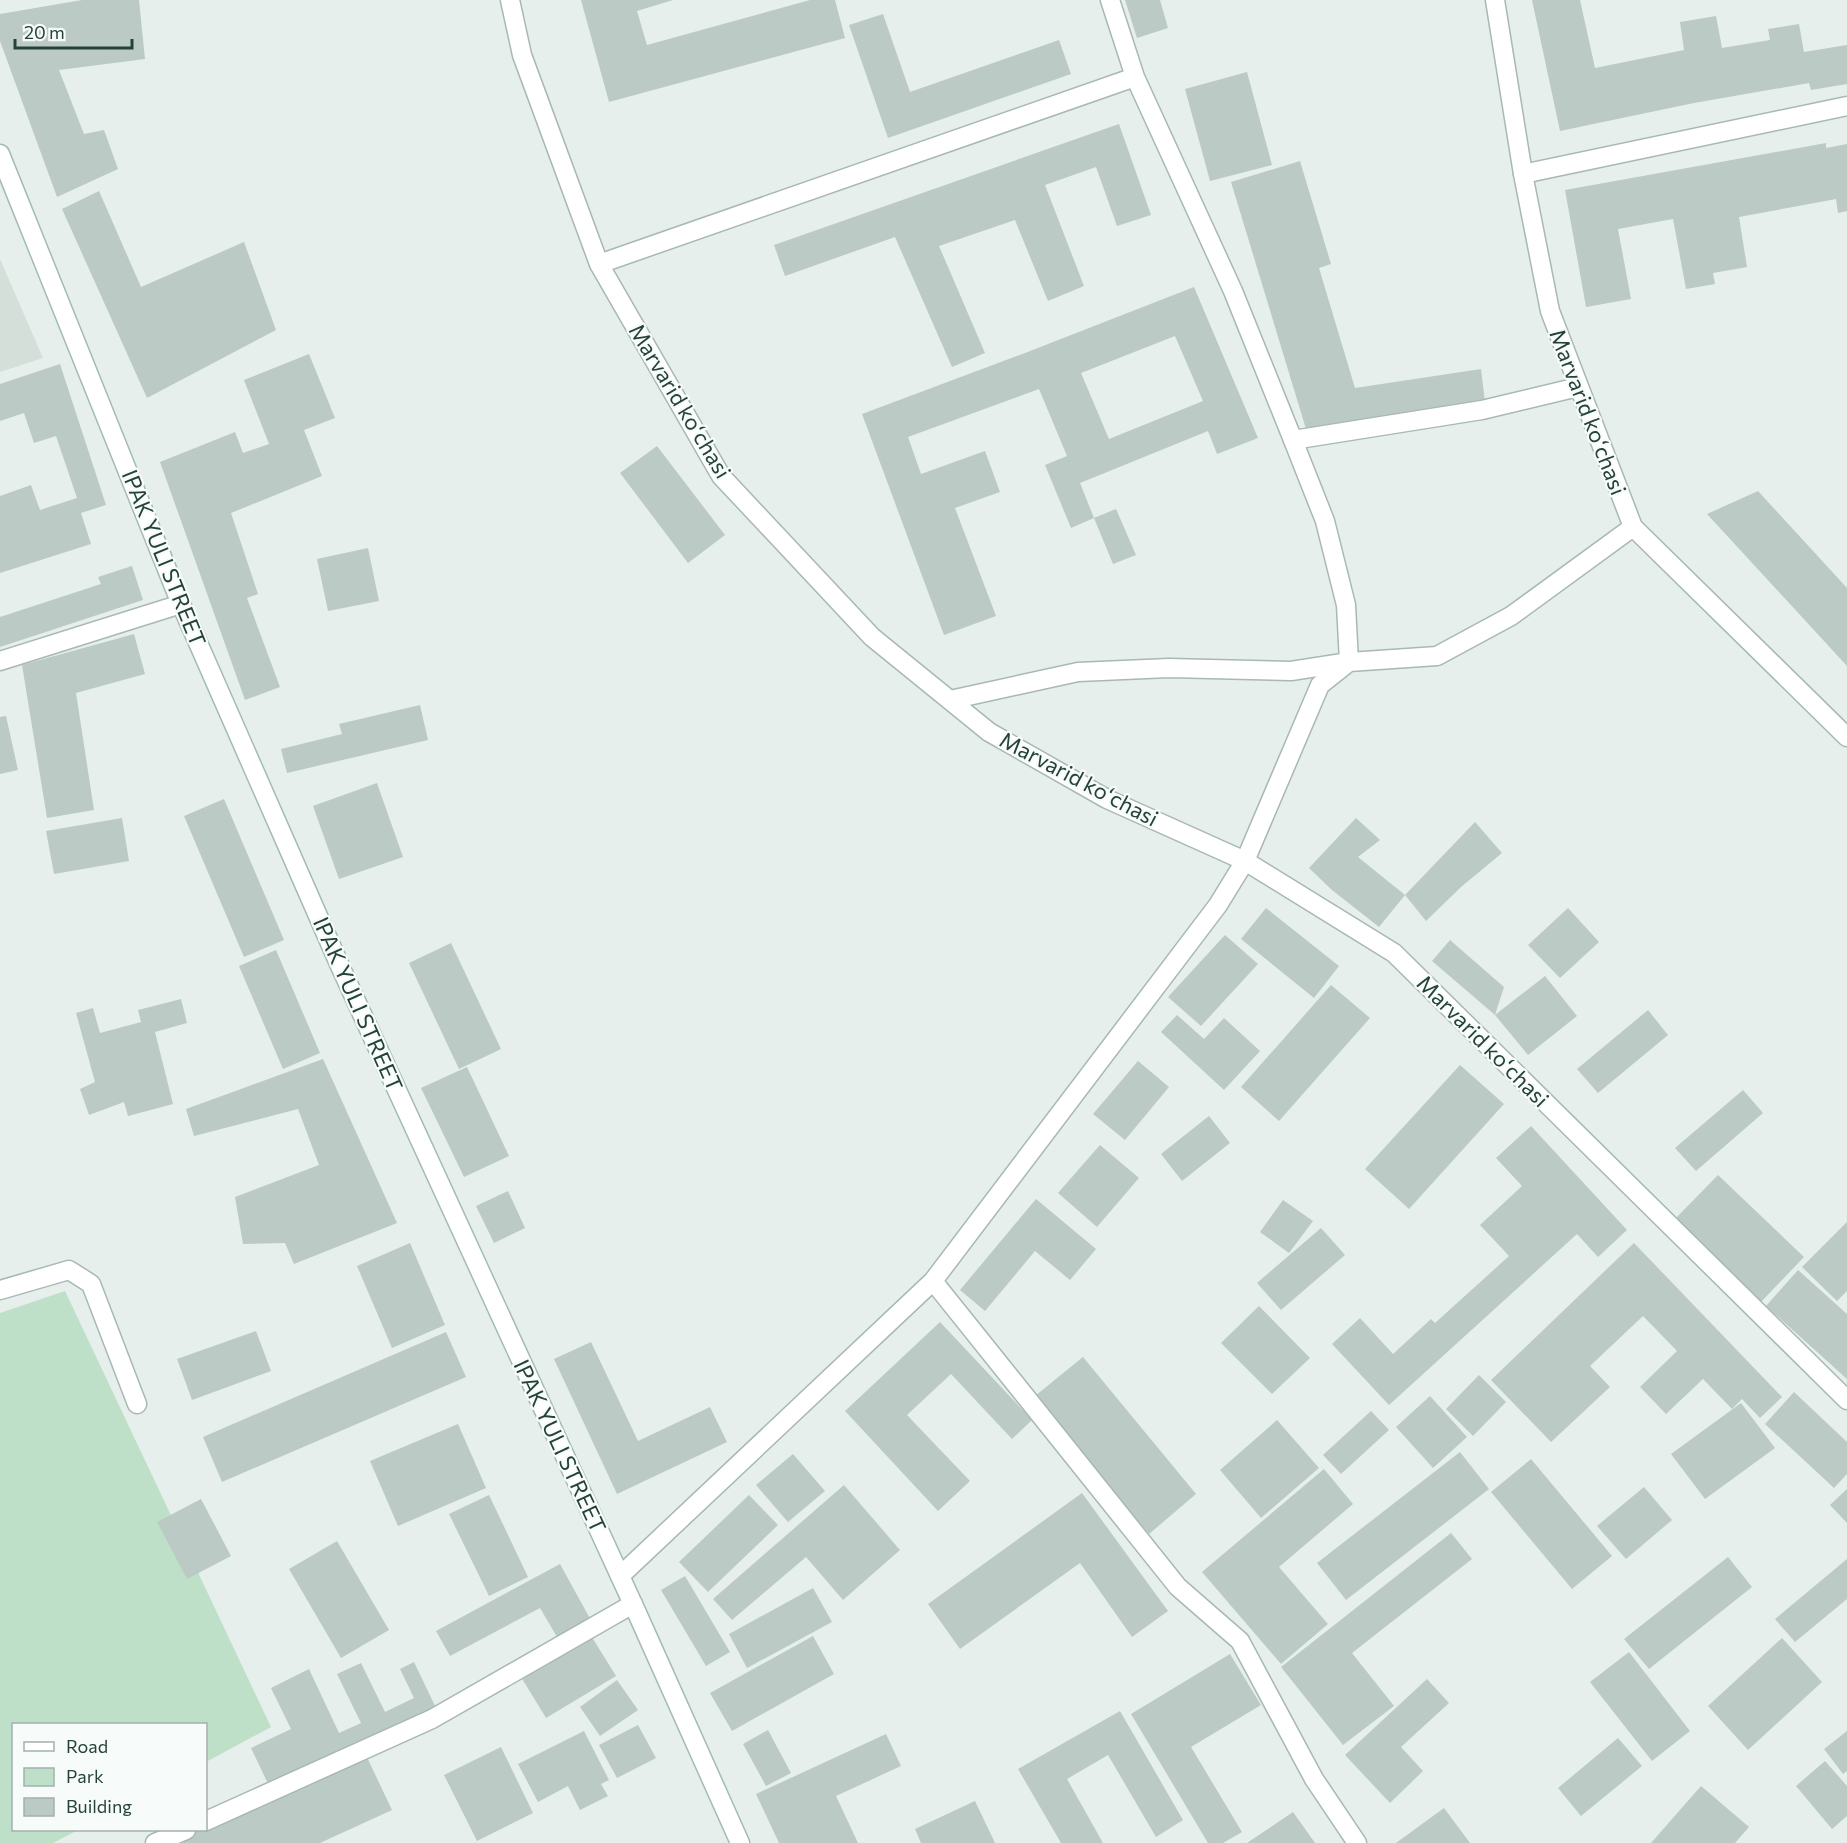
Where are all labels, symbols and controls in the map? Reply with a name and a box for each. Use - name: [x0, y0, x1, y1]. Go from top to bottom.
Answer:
- scale bar: [15, 12, 132, 50]
- text: 20 m: [24, 21, 65, 43]
- street label: Marvarid koʻchasi: [624, 319, 737, 483]
- street label: Marvarid koʻchasi: [1544, 325, 1632, 499]
- street label: IPAK YULI STREET: [117, 466, 212, 650]
- street label: Marvarid koʻchasi: [995, 725, 1163, 832]
- street label: IPAK YULI STREET: [308, 912, 409, 1095]
- street label: Marvarid koʻchasi: [1412, 969, 1555, 1112]
- street label: IPAK YULI STREET: [508, 1355, 612, 1537]
- legend: [12, 1723, 207, 1831]
- text: Road: [66, 1735, 108, 1757]
- text: Park: [66, 1765, 104, 1787]
- text: Building: [66, 1795, 132, 1817]

